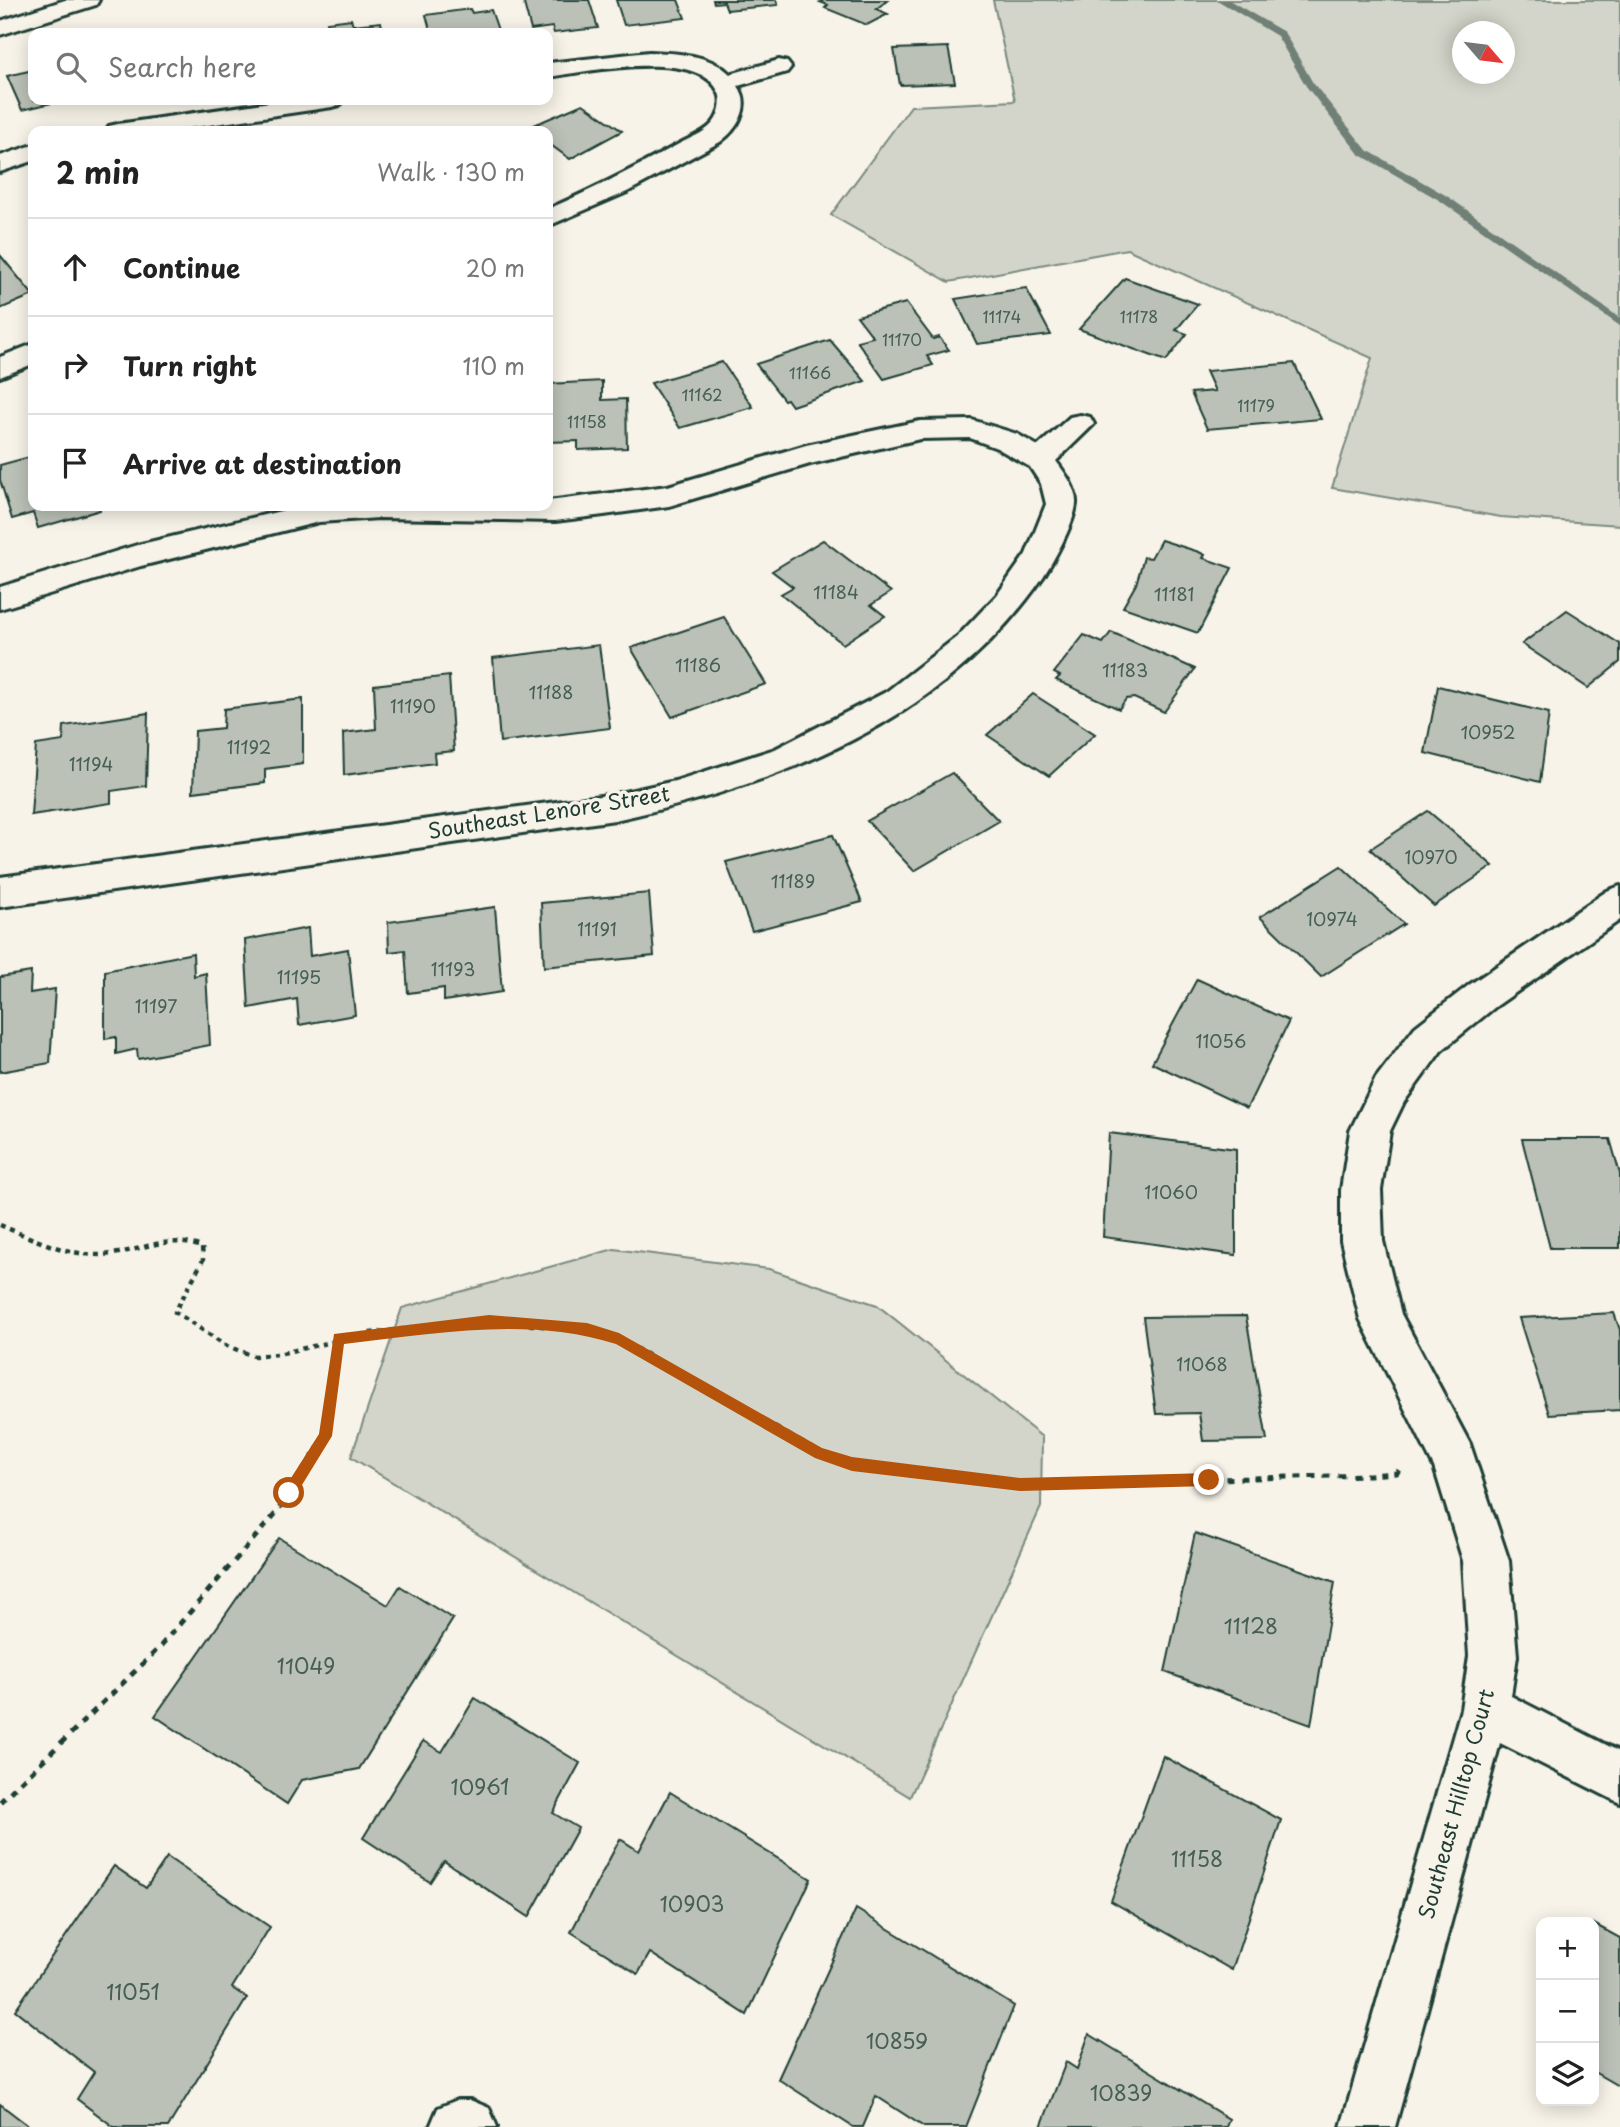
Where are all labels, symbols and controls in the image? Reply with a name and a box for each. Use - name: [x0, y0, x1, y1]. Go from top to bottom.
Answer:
- north arrow: [1452, 21, 1515, 84]
- search box: [28, 28, 553, 105]
- text: Search here: [108, 47, 257, 86]
- icon: search: [52, 48, 90, 86]
- text: 2 min: [56, 149, 140, 194]
- text: Walk · 130 m: [377, 154, 525, 189]
- icon: ahead: [56, 248, 94, 286]
- text: Continue: [123, 248, 240, 287]
- text: 20 m: [466, 250, 525, 285]
- house number: 11174: [983, 304, 1021, 328]
- house number: 11178: [1120, 304, 1158, 328]
- house number: 11170: [882, 327, 922, 351]
- icon: right: [56, 346, 94, 384]
- text: Turn right: [123, 346, 257, 385]
- text: 110 m: [463, 348, 525, 383]
- house number: 11166: [789, 360, 831, 384]
- house number: 11162: [681, 382, 723, 406]
- house number: 11179: [1237, 393, 1275, 417]
- house number: 11158: [567, 409, 607, 433]
- icon: arrive: [56, 444, 94, 482]
- text: Arrive at destination: [123, 444, 402, 483]
- house number: 11184: [813, 578, 859, 605]
- house number: 11181: [1154, 580, 1194, 607]
- house number: 11186: [675, 651, 721, 678]
- house number: 11183: [1102, 656, 1148, 683]
- house number: 11188: [528, 678, 574, 705]
- house number: 11190: [390, 692, 436, 719]
- house number: 10952: [1460, 718, 1516, 745]
- house number: 11192: [227, 733, 271, 760]
- house number: 11194: [69, 750, 113, 777]
- street label: Southeast Lenore Street: [425, 776, 672, 846]
- house number: 10970: [1404, 843, 1458, 870]
- house number: 11189: [771, 867, 815, 894]
- house number: 10974: [1306, 905, 1358, 932]
- house number: 11191: [577, 915, 617, 942]
- house number: 11193: [431, 955, 475, 982]
- house number: 11195: [277, 963, 321, 990]
- house number: 11197: [135, 992, 177, 1019]
- house number: 11056: [1196, 1027, 1246, 1054]
- house number: 11060: [1144, 1178, 1198, 1205]
- house number: 11068: [1176, 1350, 1228, 1377]
- route end: [1193, 1464, 1224, 1495]
- route start: [273, 1477, 304, 1508]
- house number: 11128: [1224, 1609, 1278, 1641]
- house number: 11049: [277, 1649, 335, 1681]
- street label: Southeast Hilltop Court: [1409, 1685, 1501, 1922]
- house number: 10961: [451, 1770, 509, 1802]
- house number: 11158: [1171, 1842, 1223, 1874]
- house number: 10903: [660, 1887, 724, 1919]
- map controls: [1536, 1917, 1599, 2106]
- button: +: [1536, 1917, 1599, 1980]
- house number: 11051: [106, 1975, 160, 2007]
- button: −: [1536, 1980, 1599, 2043]
- house number: 10859: [866, 2024, 928, 2056]
- button: layers: [1536, 2043, 1599, 2106]
- house number: 10839: [1090, 2076, 1152, 2108]

